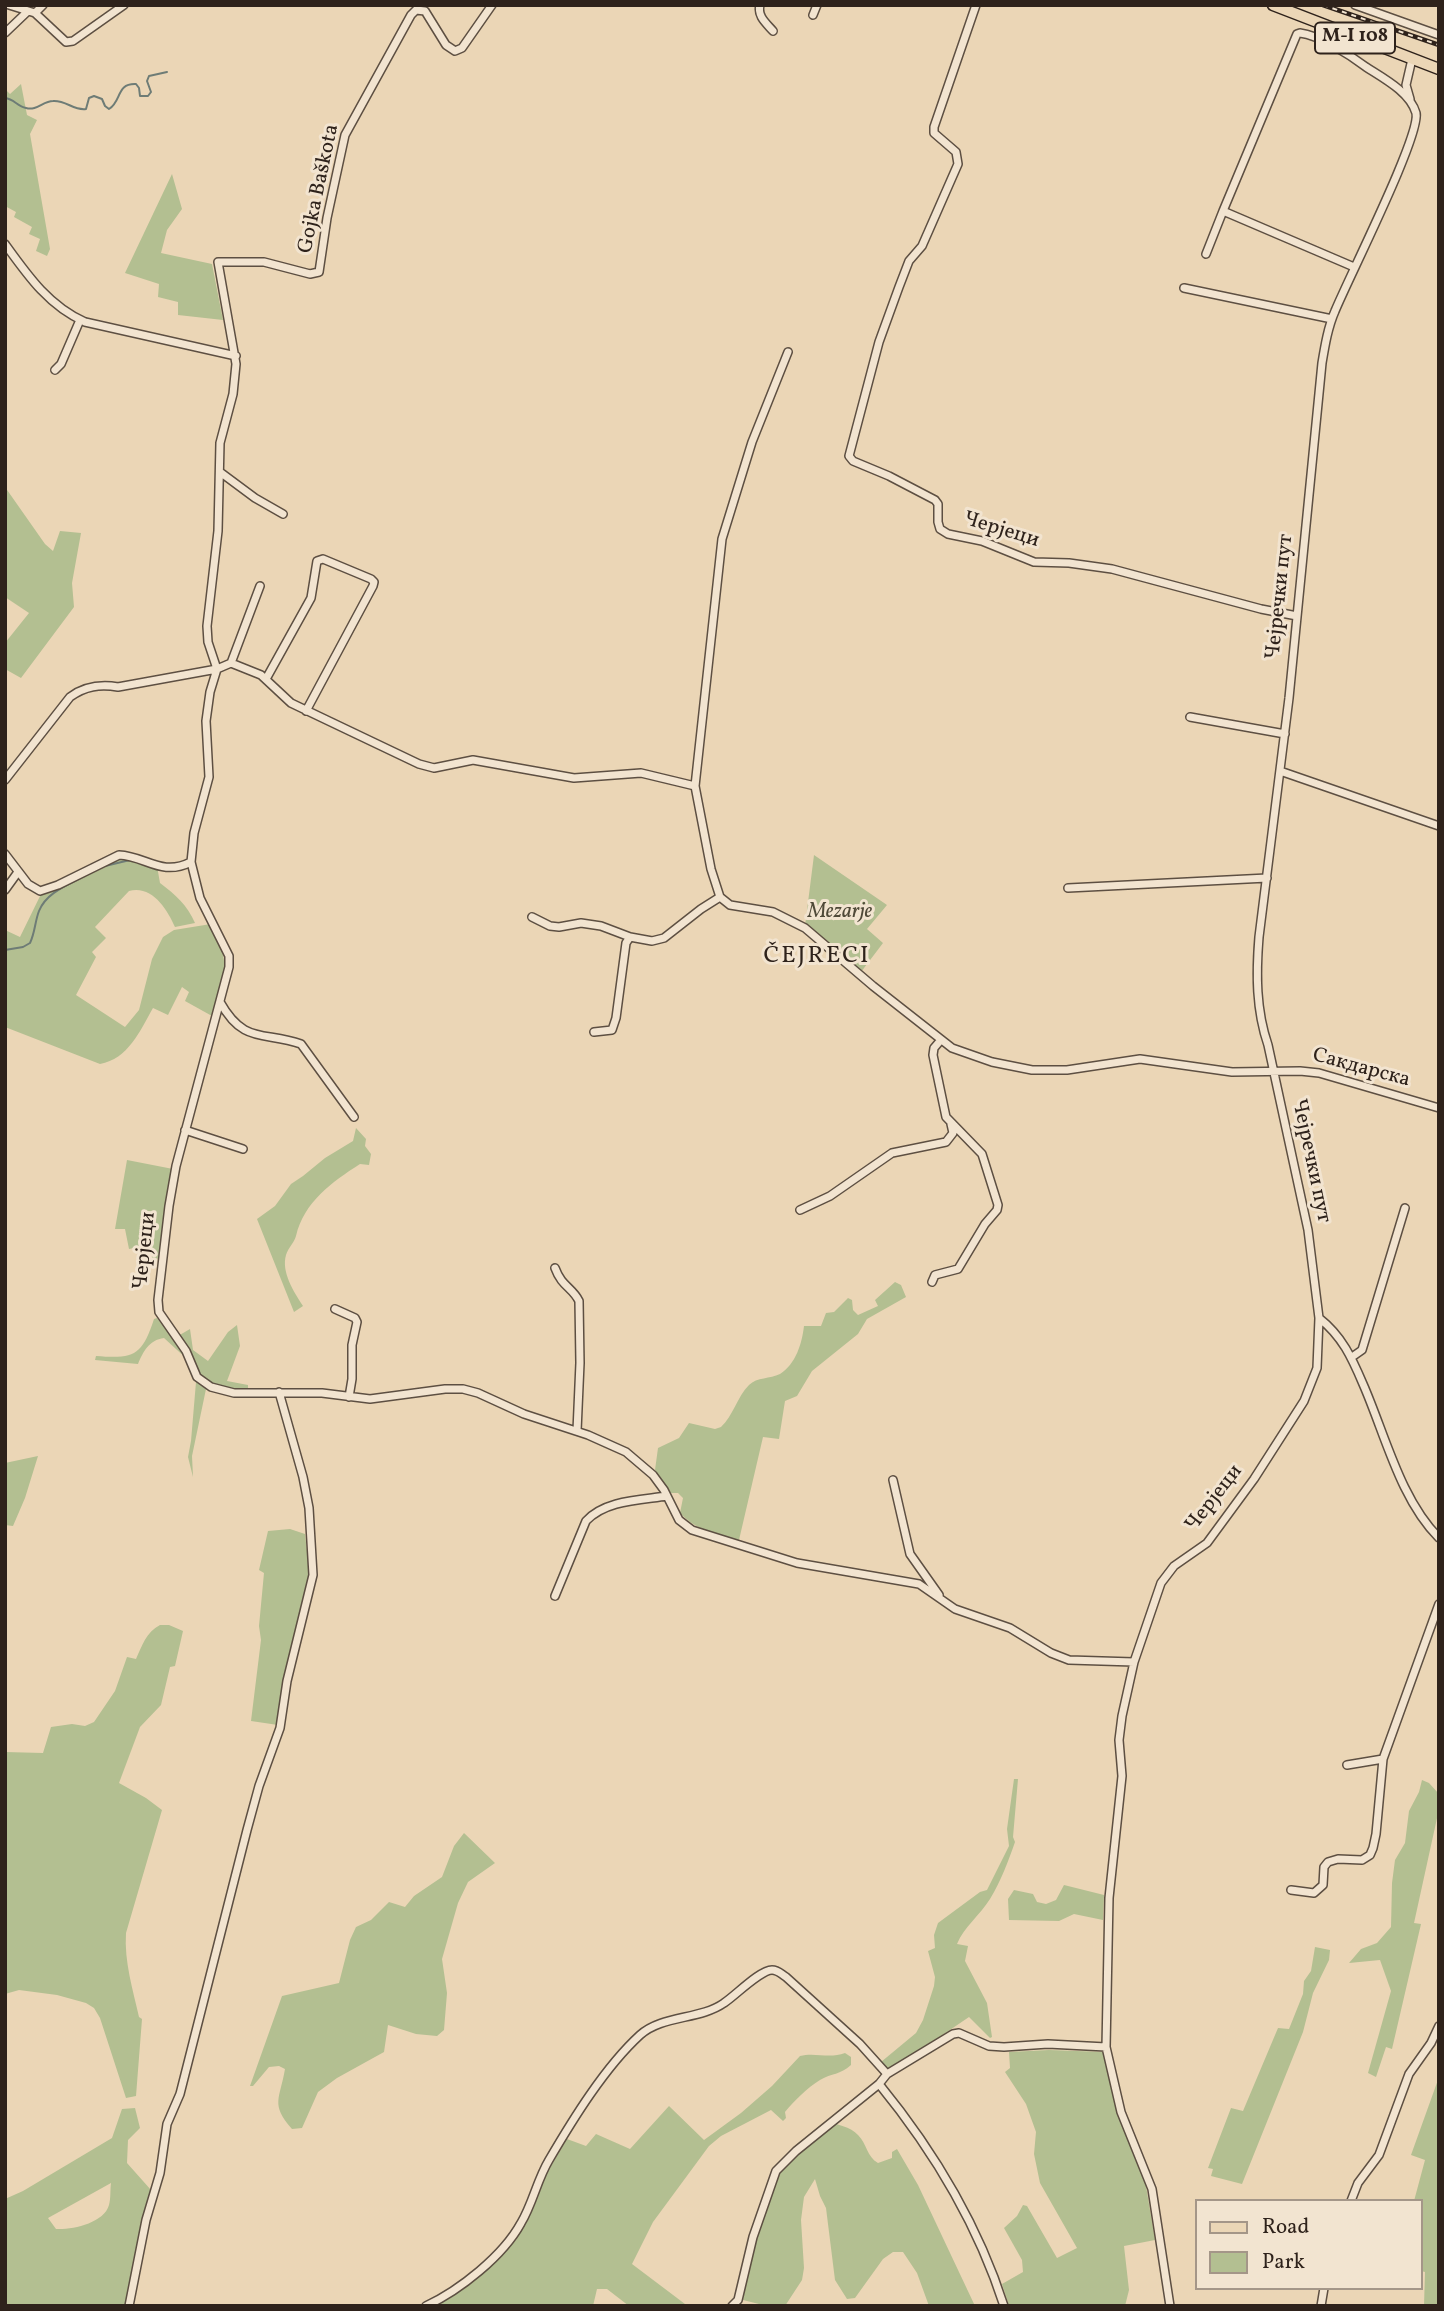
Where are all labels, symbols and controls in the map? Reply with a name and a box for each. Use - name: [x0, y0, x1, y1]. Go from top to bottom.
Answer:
- road number: M-I 108: [1315, 22, 1395, 54]
- street label: Gojka Baškota: [294, 122, 346, 256]
- street label: Черјеци: [960, 507, 1042, 555]
- street label: Чејречки пут: [1262, 533, 1300, 661]
- park label: Mezarje: [808, 900, 872, 926]
- district label: ČEJRECI: [764, 944, 870, 972]
- street label: Сакдарска: [1309, 1044, 1413, 1094]
- street label: Чејречки пут: [1285, 1097, 1335, 1225]
- street label: Черјеци: [129, 1211, 163, 1291]
- street label: Черјеци: [1181, 1460, 1249, 1538]
- legend: [1196, 2199, 1423, 2290]
- text: Road: [1262, 2213, 1309, 2242]
- text: Park: [1262, 2248, 1305, 2277]

